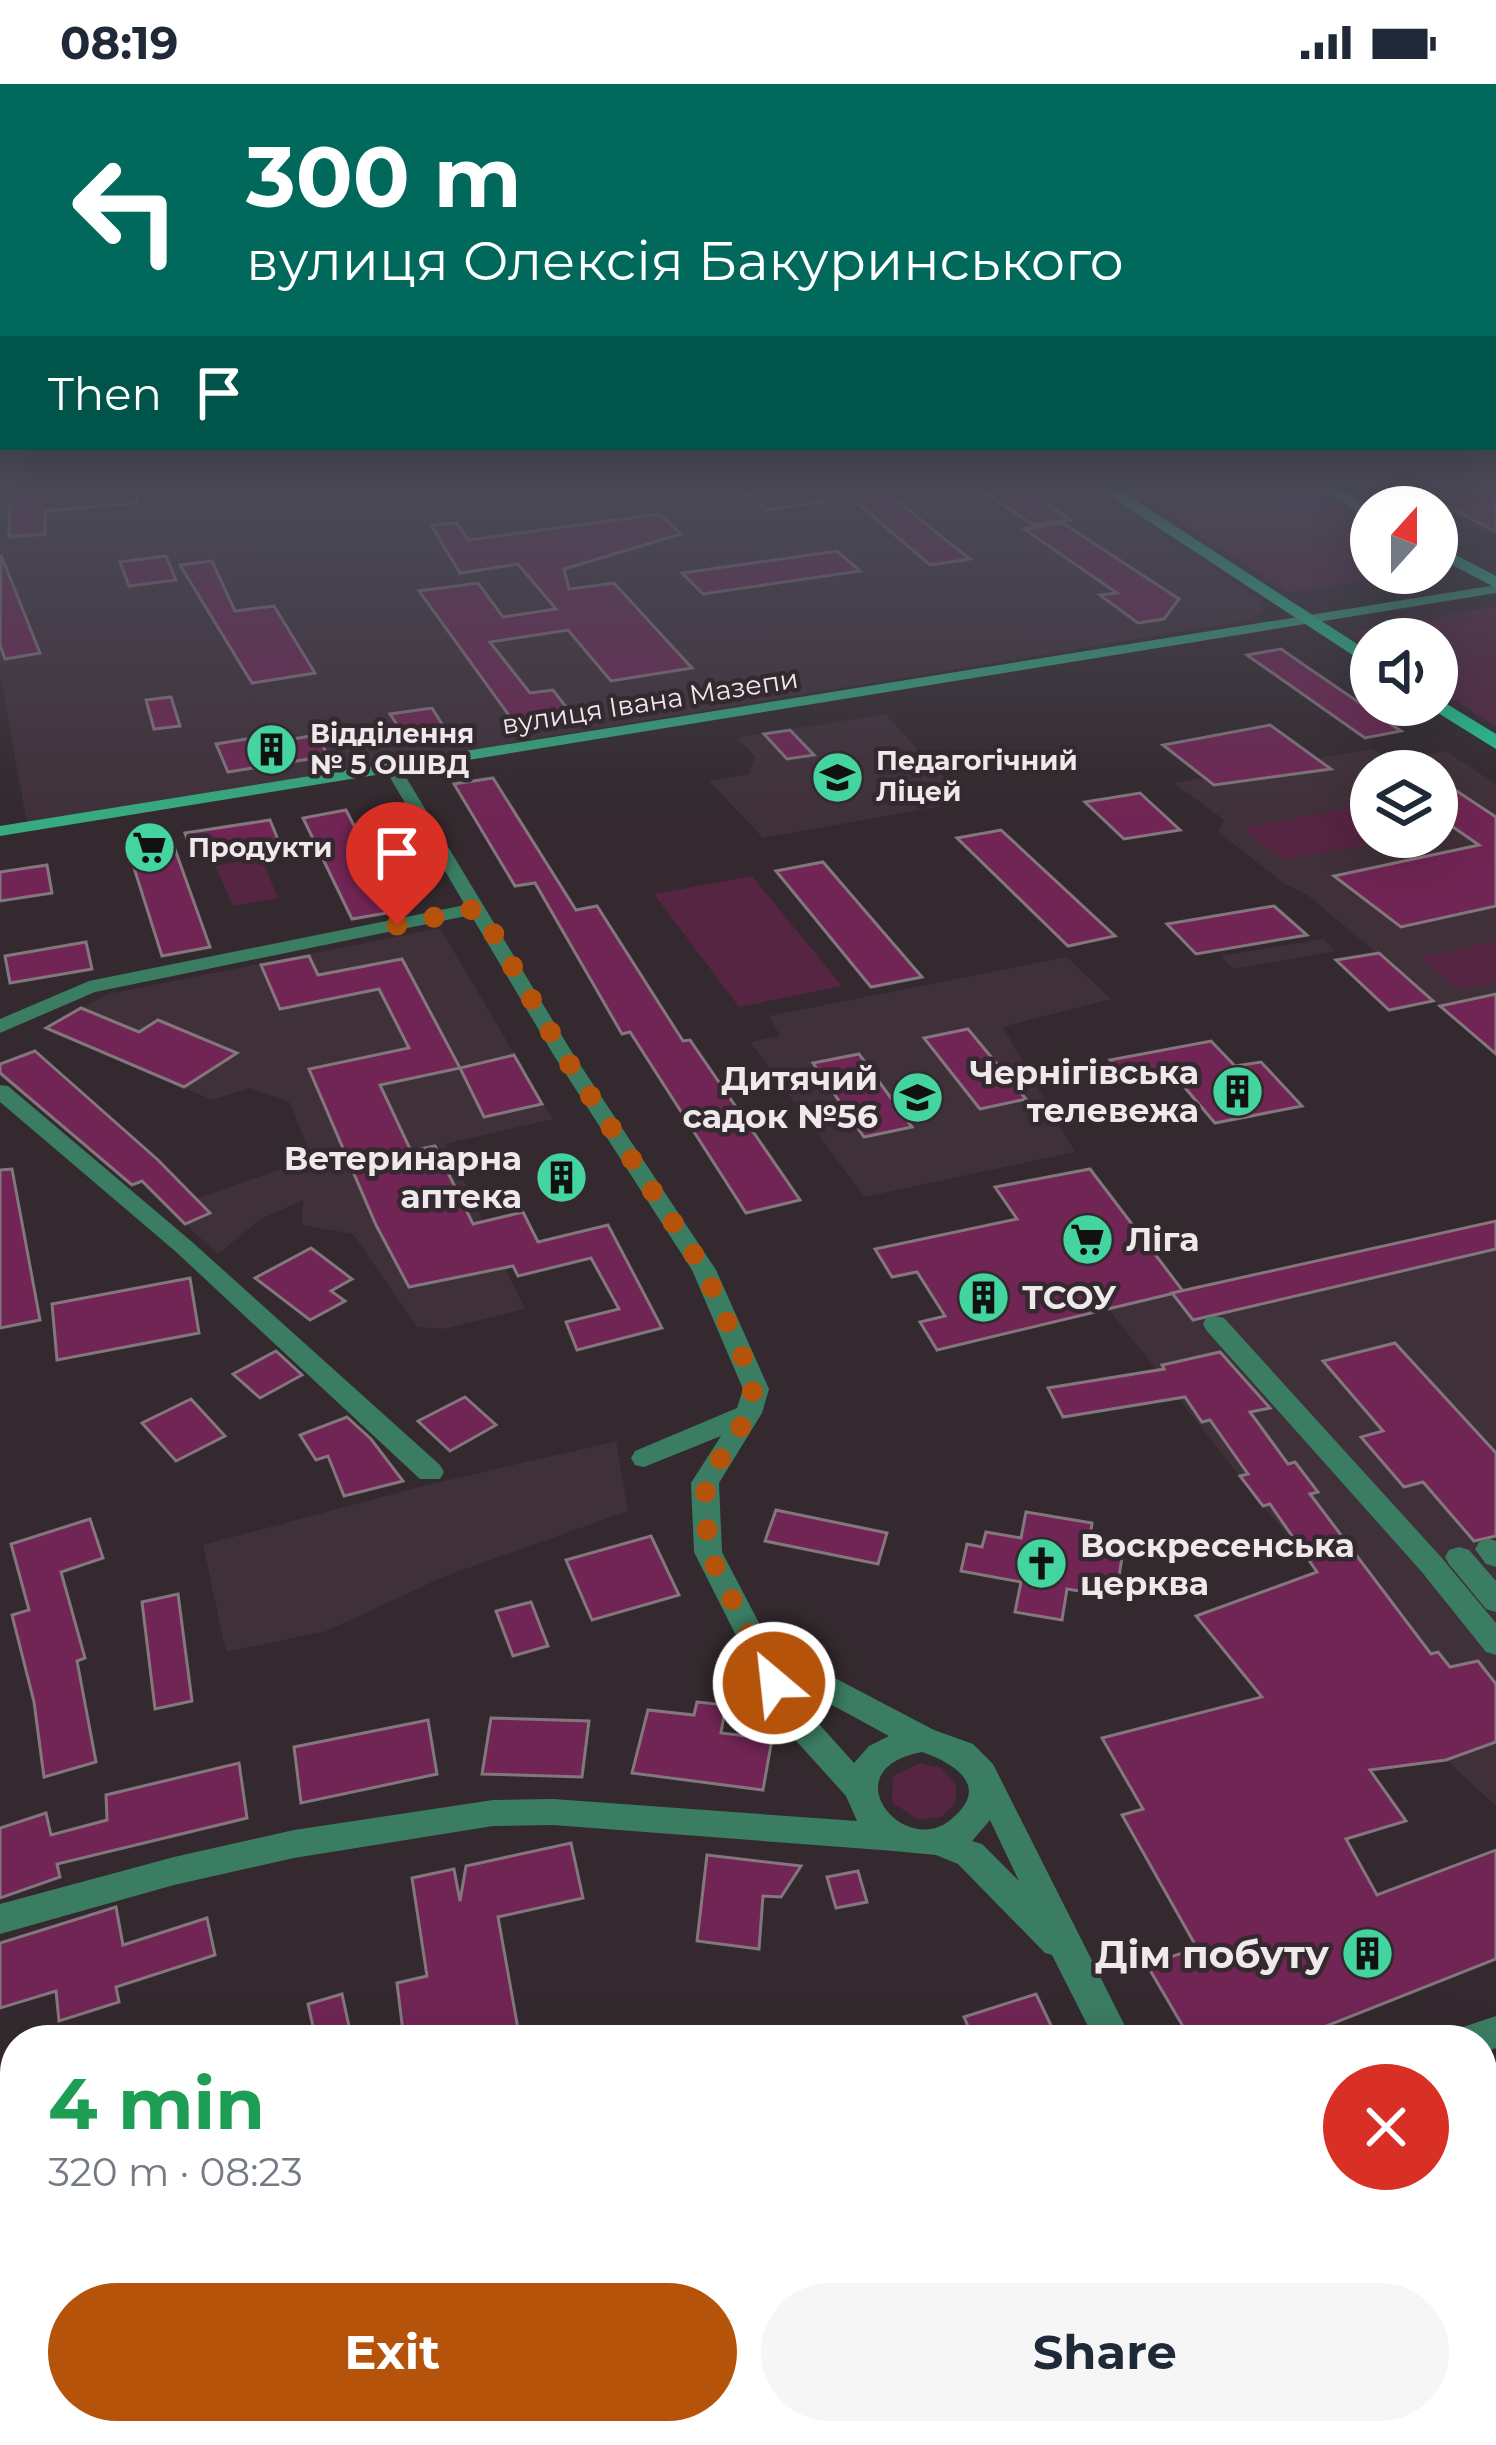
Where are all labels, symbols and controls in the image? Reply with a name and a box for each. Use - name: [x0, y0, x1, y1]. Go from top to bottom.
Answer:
- text: 08:19: [60, 15, 178, 70]
- text: 300 m: [246, 126, 522, 228]
- icon: left: [48, 132, 204, 288]
- text: вулиця Олексія Бакуринського: [246, 228, 1124, 294]
- icon: arrive: [186, 360, 252, 426]
- text: Then: [48, 366, 162, 421]
- north arrow: [1350, 486, 1458, 594]
- map controls: [1350, 486, 1458, 858]
- button: sound: [1350, 618, 1458, 726]
- street label: вулиця Івана Мазепи: [499, 662, 800, 741]
- place label: Відділення № 5 ОШВД: [310, 717, 474, 781]
- building icon: Відділення № 5 ОШВД: [243, 722, 299, 778]
- place label: Педагогічний Ліцей: [876, 744, 1078, 808]
- school or university icon: Педагогічний Ліцей: [809, 749, 865, 805]
- button: layers: [1350, 750, 1458, 858]
- pin: [346, 802, 448, 925]
- supermarket icon: Продукти: [121, 820, 177, 876]
- icon: arrive: [364, 820, 430, 886]
- place label: Продукти: [188, 831, 332, 864]
- place label: Чернігівська телевежа: [970, 1052, 1199, 1130]
- place label: Дитячий садок №56: [682, 1058, 878, 1136]
- building icon: Чернігівська телевежа: [1210, 1063, 1266, 1119]
- school or university icon: Дитячий садок №56: [889, 1069, 945, 1125]
- place label: Ветеринарна аптека: [284, 1138, 522, 1216]
- building icon: Ветеринарна аптека: [533, 1149, 589, 1205]
- supermarket icon: Ліга: [1059, 1211, 1115, 1267]
- place label: Ліга: [1126, 1219, 1199, 1259]
- building icon: ТСОУ: [955, 1269, 1011, 1325]
- place label: ТСОУ: [1022, 1277, 1117, 1317]
- place label: Воскресенська церква: [1080, 1525, 1355, 1603]
- church icon: Воскресенська церква: [1013, 1536, 1069, 1592]
- position arrow: [711, 1620, 837, 1746]
- building icon: Дім побуту: [1340, 1926, 1396, 1982]
- place label: Дім побуту: [1095, 1930, 1329, 1978]
- text: 4 min: [48, 2059, 265, 2147]
- button: close: [1323, 2064, 1449, 2190]
- text: 320 m · 08:23: [48, 2148, 303, 2196]
- button: Exit: [48, 2283, 737, 2421]
- button: Share: [761, 2283, 1449, 2421]

